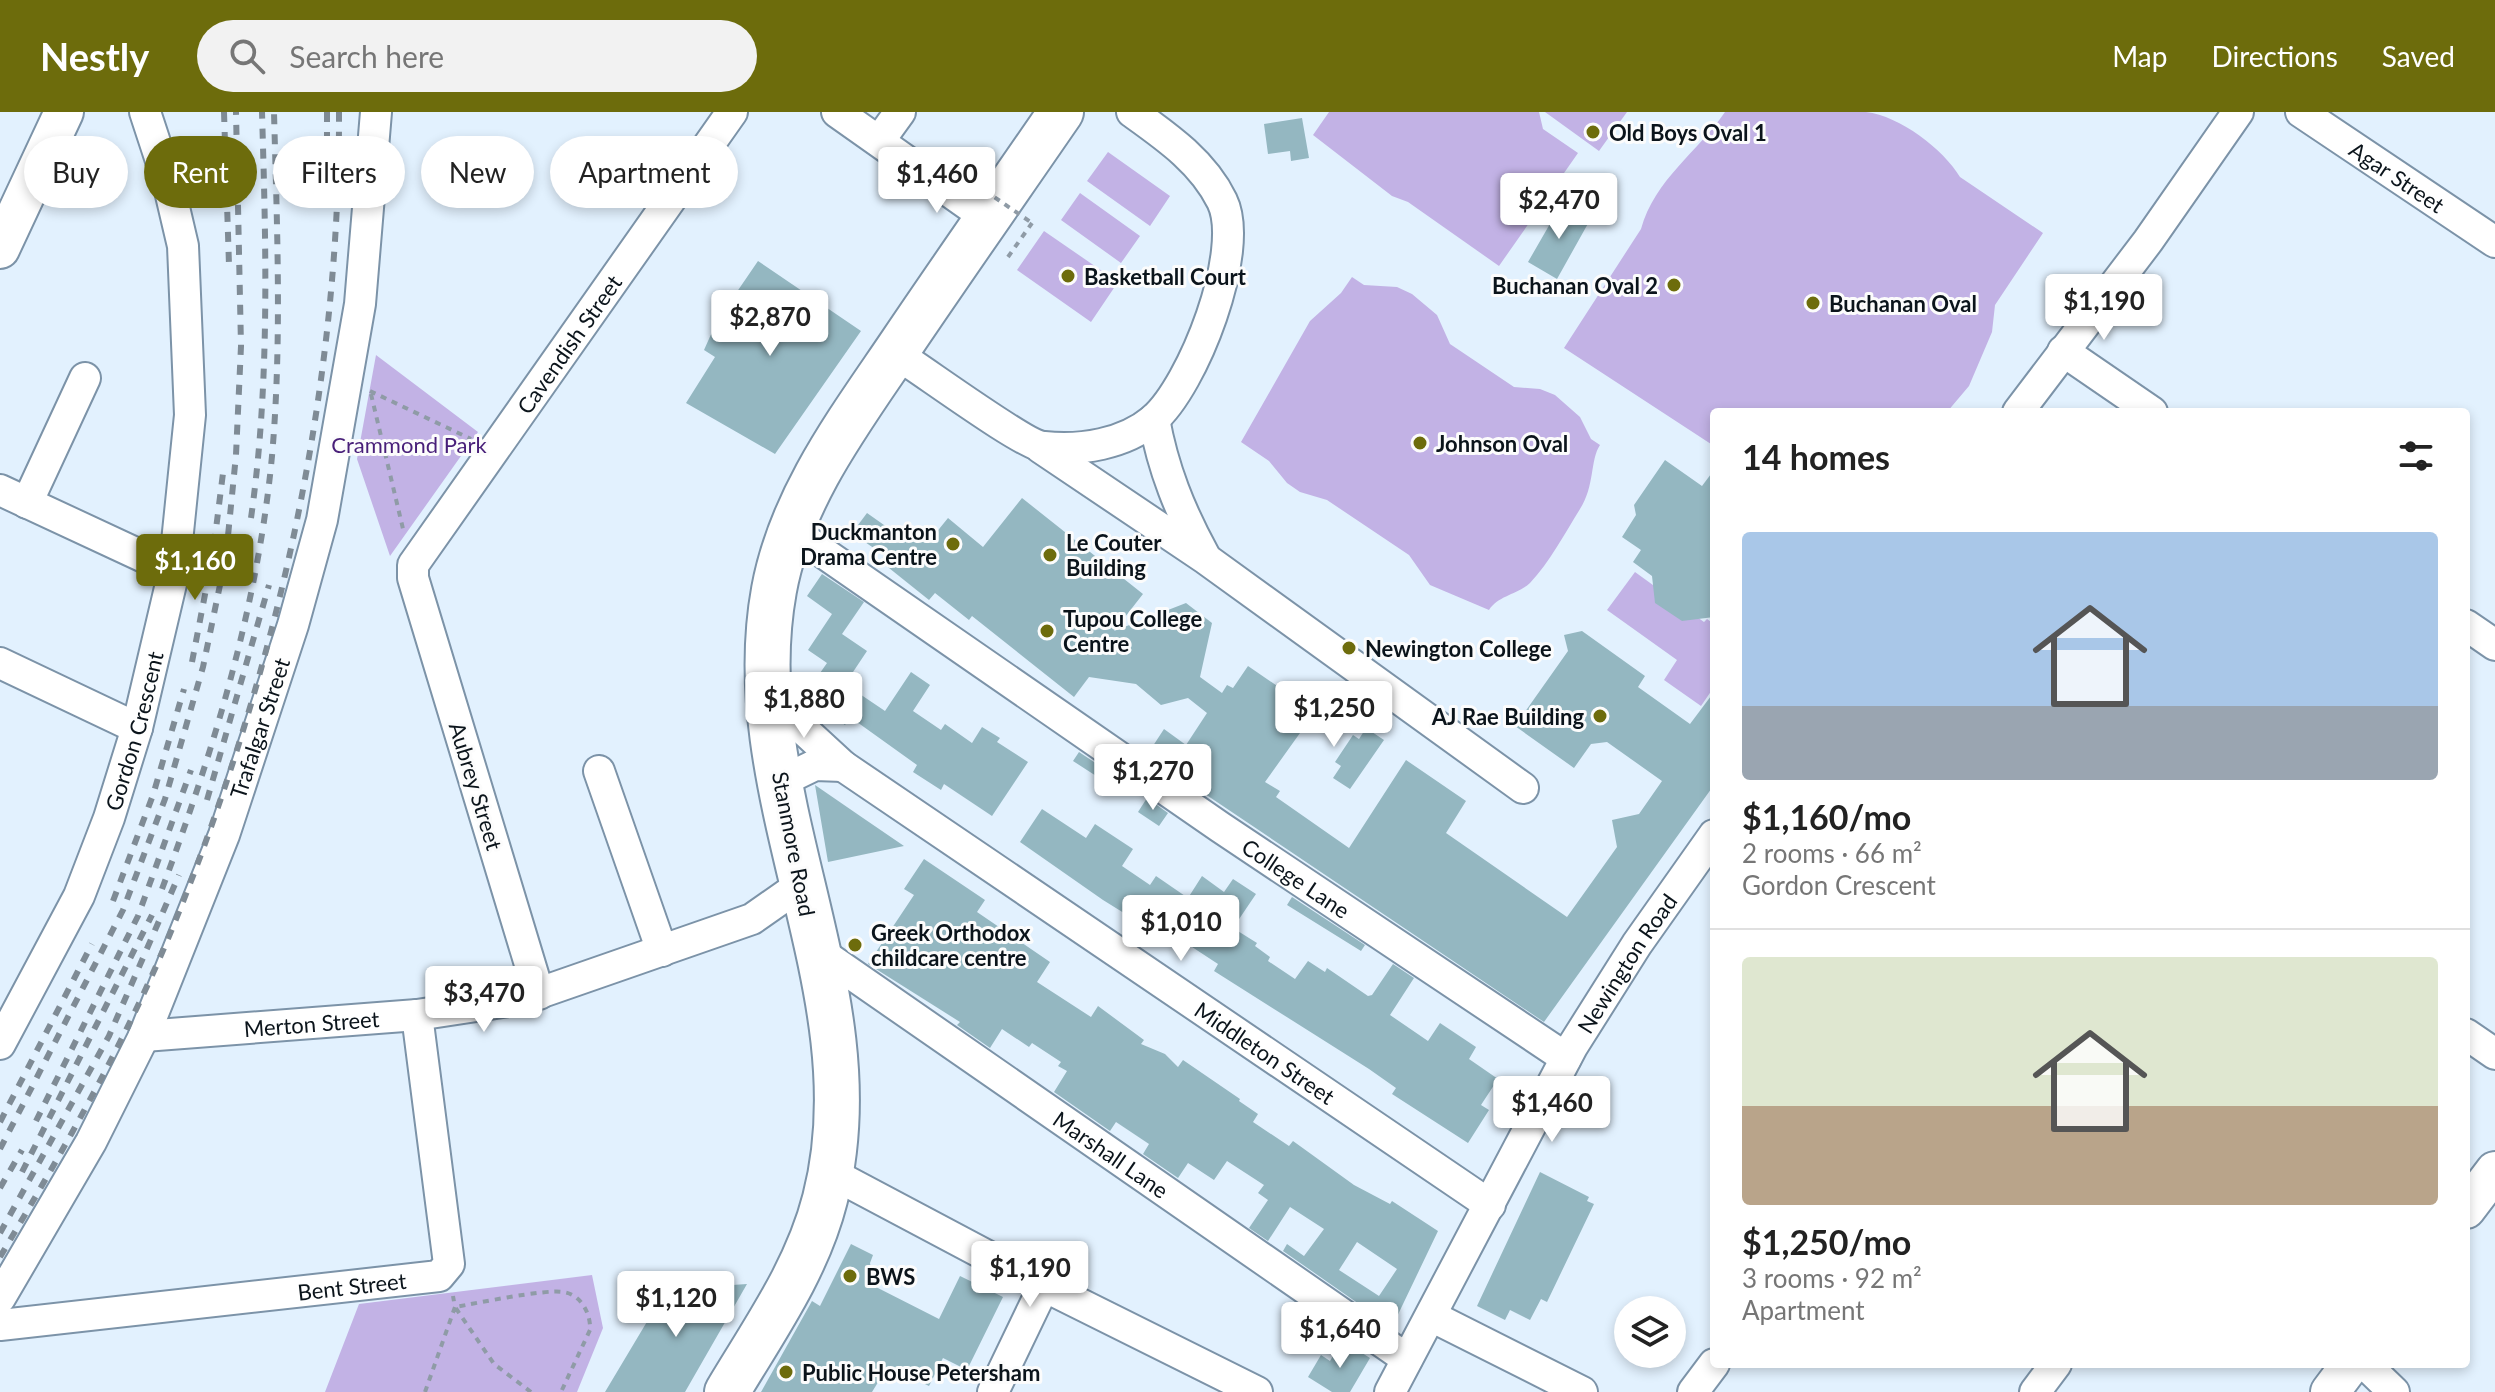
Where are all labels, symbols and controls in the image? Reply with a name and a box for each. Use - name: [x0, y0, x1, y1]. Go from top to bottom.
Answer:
- search box: [197, 20, 757, 92]
- text: Nestly: [40, 33, 149, 79]
- icon: search: [225, 34, 269, 78]
- text: Search here: [289, 38, 444, 74]
- text: Map: [2112, 39, 2167, 73]
- text: Directions: [2211, 39, 2338, 73]
- text: Saved: [2382, 39, 2455, 73]
- place label: Old Boys Oval 1: [1609, 119, 1767, 146]
- marker: Old Boys Oval 1: [1584, 123, 1602, 141]
- street label: Agar Street: [2345, 135, 2450, 218]
- chip: Buy: [24, 136, 128, 208]
- chip: Rent: [144, 136, 257, 208]
- chip: Filters: [273, 136, 405, 208]
- chip: New: [421, 136, 534, 208]
- chip: Apartment: [550, 136, 738, 208]
- pin: $1,460: [872, 147, 1002, 215]
- text: $1,460: [896, 157, 978, 189]
- pin: $2,470: [1494, 173, 1624, 241]
- text: $2,470: [1518, 183, 1600, 215]
- place label: Basketball Court: [1084, 263, 1247, 290]
- marker: Basketball Court: [1059, 267, 1077, 285]
- street label: Cavendish Street: [511, 269, 627, 419]
- place label: Buchanan Oval 2: [1492, 272, 1658, 299]
- pin: $1,190: [2039, 274, 2169, 342]
- marker: Buchanan Oval 2: [1665, 276, 1683, 294]
- text: $1,190: [2063, 284, 2145, 316]
- pin: $2,870: [705, 290, 835, 358]
- place label: Buchanan Oval: [1829, 290, 1977, 317]
- marker: Buchanan Oval: [1804, 294, 1822, 312]
- text: $2,870: [729, 300, 811, 332]
- place label: Johnson Oval: [1436, 430, 1568, 457]
- park label: Crammond Park: [331, 431, 487, 458]
- marker: Johnson Oval: [1411, 434, 1429, 452]
- icon: filters: [2394, 434, 2438, 478]
- text: 14 homes: [1742, 436, 1890, 477]
- place label: Duckmanton Drama Centre: [800, 518, 937, 570]
- place label: Le Couter Building: [1066, 529, 1162, 581]
- pin: $1,160: [130, 534, 260, 602]
- marker: Duckmanton Drama Centre: [944, 535, 962, 553]
- text: $1,160: [154, 544, 236, 576]
- marker: Le Couter Building: [1041, 546, 1059, 564]
- icon: home: [2018, 584, 2162, 728]
- place label: Tupou College Centre: [1063, 605, 1203, 657]
- marker: Tupou College Centre: [1038, 622, 1056, 640]
- place label: Newington College: [1365, 635, 1552, 662]
- marker: Newington College: [1340, 639, 1358, 657]
- street label: Gordon Crescent: [99, 648, 168, 814]
- street label: Trafalgar Street: [223, 654, 295, 802]
- pin: $1,880: [739, 672, 869, 740]
- pin: $1,250: [1269, 681, 1399, 749]
- text: $1,880: [763, 682, 845, 714]
- text: $1,250: [1293, 691, 1375, 723]
- place label: AJ Rae Building: [1431, 703, 1584, 730]
- marker: AJ Rae Building: [1591, 707, 1609, 725]
- street label: Aubrey Street: [444, 719, 508, 853]
- pin: $1,270: [1088, 744, 1218, 812]
- text: $1,270: [1112, 754, 1194, 786]
- street label: Stanmore Road: [767, 769, 821, 919]
- text: $1,160/mo: [1742, 796, 1911, 837]
- street label: College Lane: [1237, 832, 1355, 923]
- text: 2 rooms · 66 m²: [1742, 837, 1922, 869]
- text: Gordon Crescent: [1742, 869, 1936, 901]
- street label: Newington Road: [1571, 888, 1682, 1038]
- pin: $1,010: [1116, 895, 1246, 963]
- text: $1,010: [1140, 905, 1222, 937]
- place label: Greek Orthodox childcare centre: [871, 919, 1031, 971]
- marker: Greek Orthodox childcare centre: [846, 936, 864, 954]
- pin: $3,470: [419, 966, 549, 1034]
- text: $3,470: [443, 976, 525, 1008]
- street label: Middleton Street: [1190, 995, 1340, 1109]
- street label: Merton Street: [243, 1004, 380, 1042]
- icon: home: [2018, 1009, 2162, 1153]
- pin: $1,460: [1487, 1076, 1617, 1144]
- text: $1,460: [1511, 1086, 1593, 1118]
- street label: Marshall Lane: [1048, 1105, 1174, 1203]
- text: $1,250/mo: [1742, 1221, 1911, 1262]
- pin: $1,190: [965, 1241, 1095, 1309]
- text: $1,190: [989, 1251, 1071, 1283]
- text: 3 rooms · 92 m²: [1742, 1262, 1922, 1294]
- place label: BWS: [866, 1263, 915, 1290]
- street label: Bent Street: [296, 1266, 408, 1305]
- marker: BWS: [841, 1267, 859, 1285]
- pin: $1,120: [611, 1271, 741, 1339]
- text: $1,120: [635, 1281, 717, 1313]
- text: Apartment: [1742, 1294, 1865, 1326]
- map controls: [1614, 1296, 1686, 1368]
- button: layers: [1614, 1296, 1686, 1368]
- pin: $1,640: [1275, 1302, 1405, 1370]
- text: $1,640: [1299, 1312, 1381, 1344]
- place label: Public House Petersham: [802, 1359, 1040, 1386]
- marker: Public House Petersham: [777, 1363, 795, 1381]

